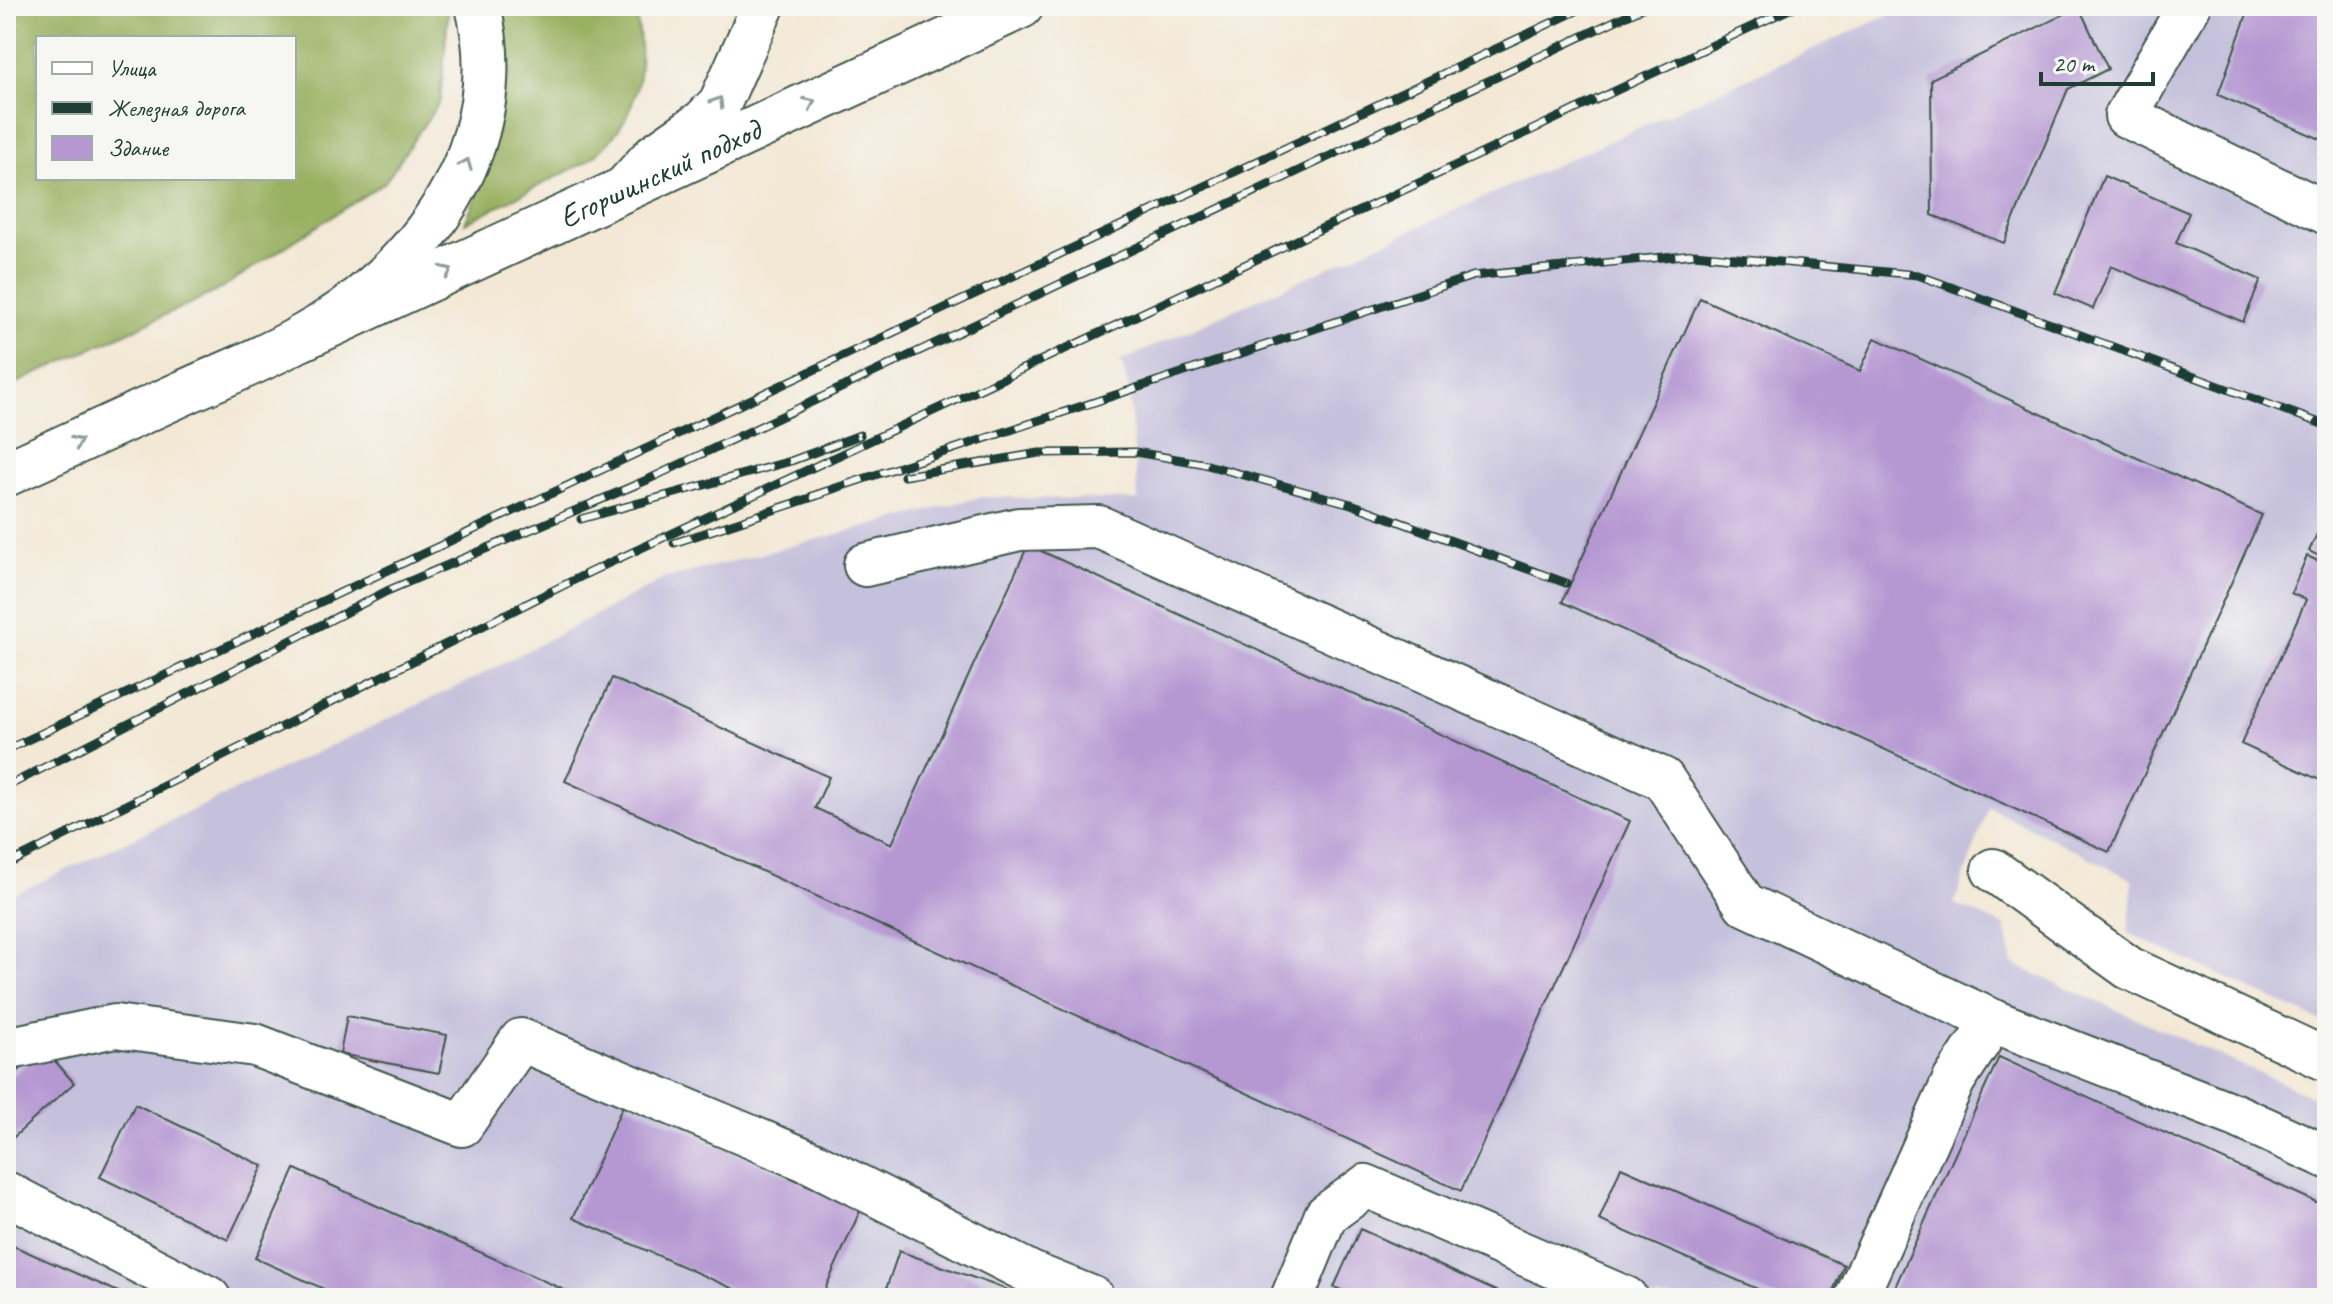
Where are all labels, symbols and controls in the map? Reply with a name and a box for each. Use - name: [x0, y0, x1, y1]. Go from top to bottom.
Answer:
- legend: [36, 36, 296, 180]
- scale bar: [2041, 36, 2153, 86]
- text: 20 m: [2053, 49, 2096, 79]
- text: Улица: [108, 53, 157, 83]
- text: Железная дорога: [108, 93, 246, 123]
- one-way arrow: [708, 96, 724, 111]
- one-way arrow: [802, 97, 816, 113]
- street label: Егоршинский подход: [552, 108, 769, 237]
- text: Здание: [108, 133, 170, 163]
- one-way arrow: [456, 158, 473, 172]
- one-way arrow: [439, 265, 453, 281]
- one-way arrow: [69, 436, 83, 452]

